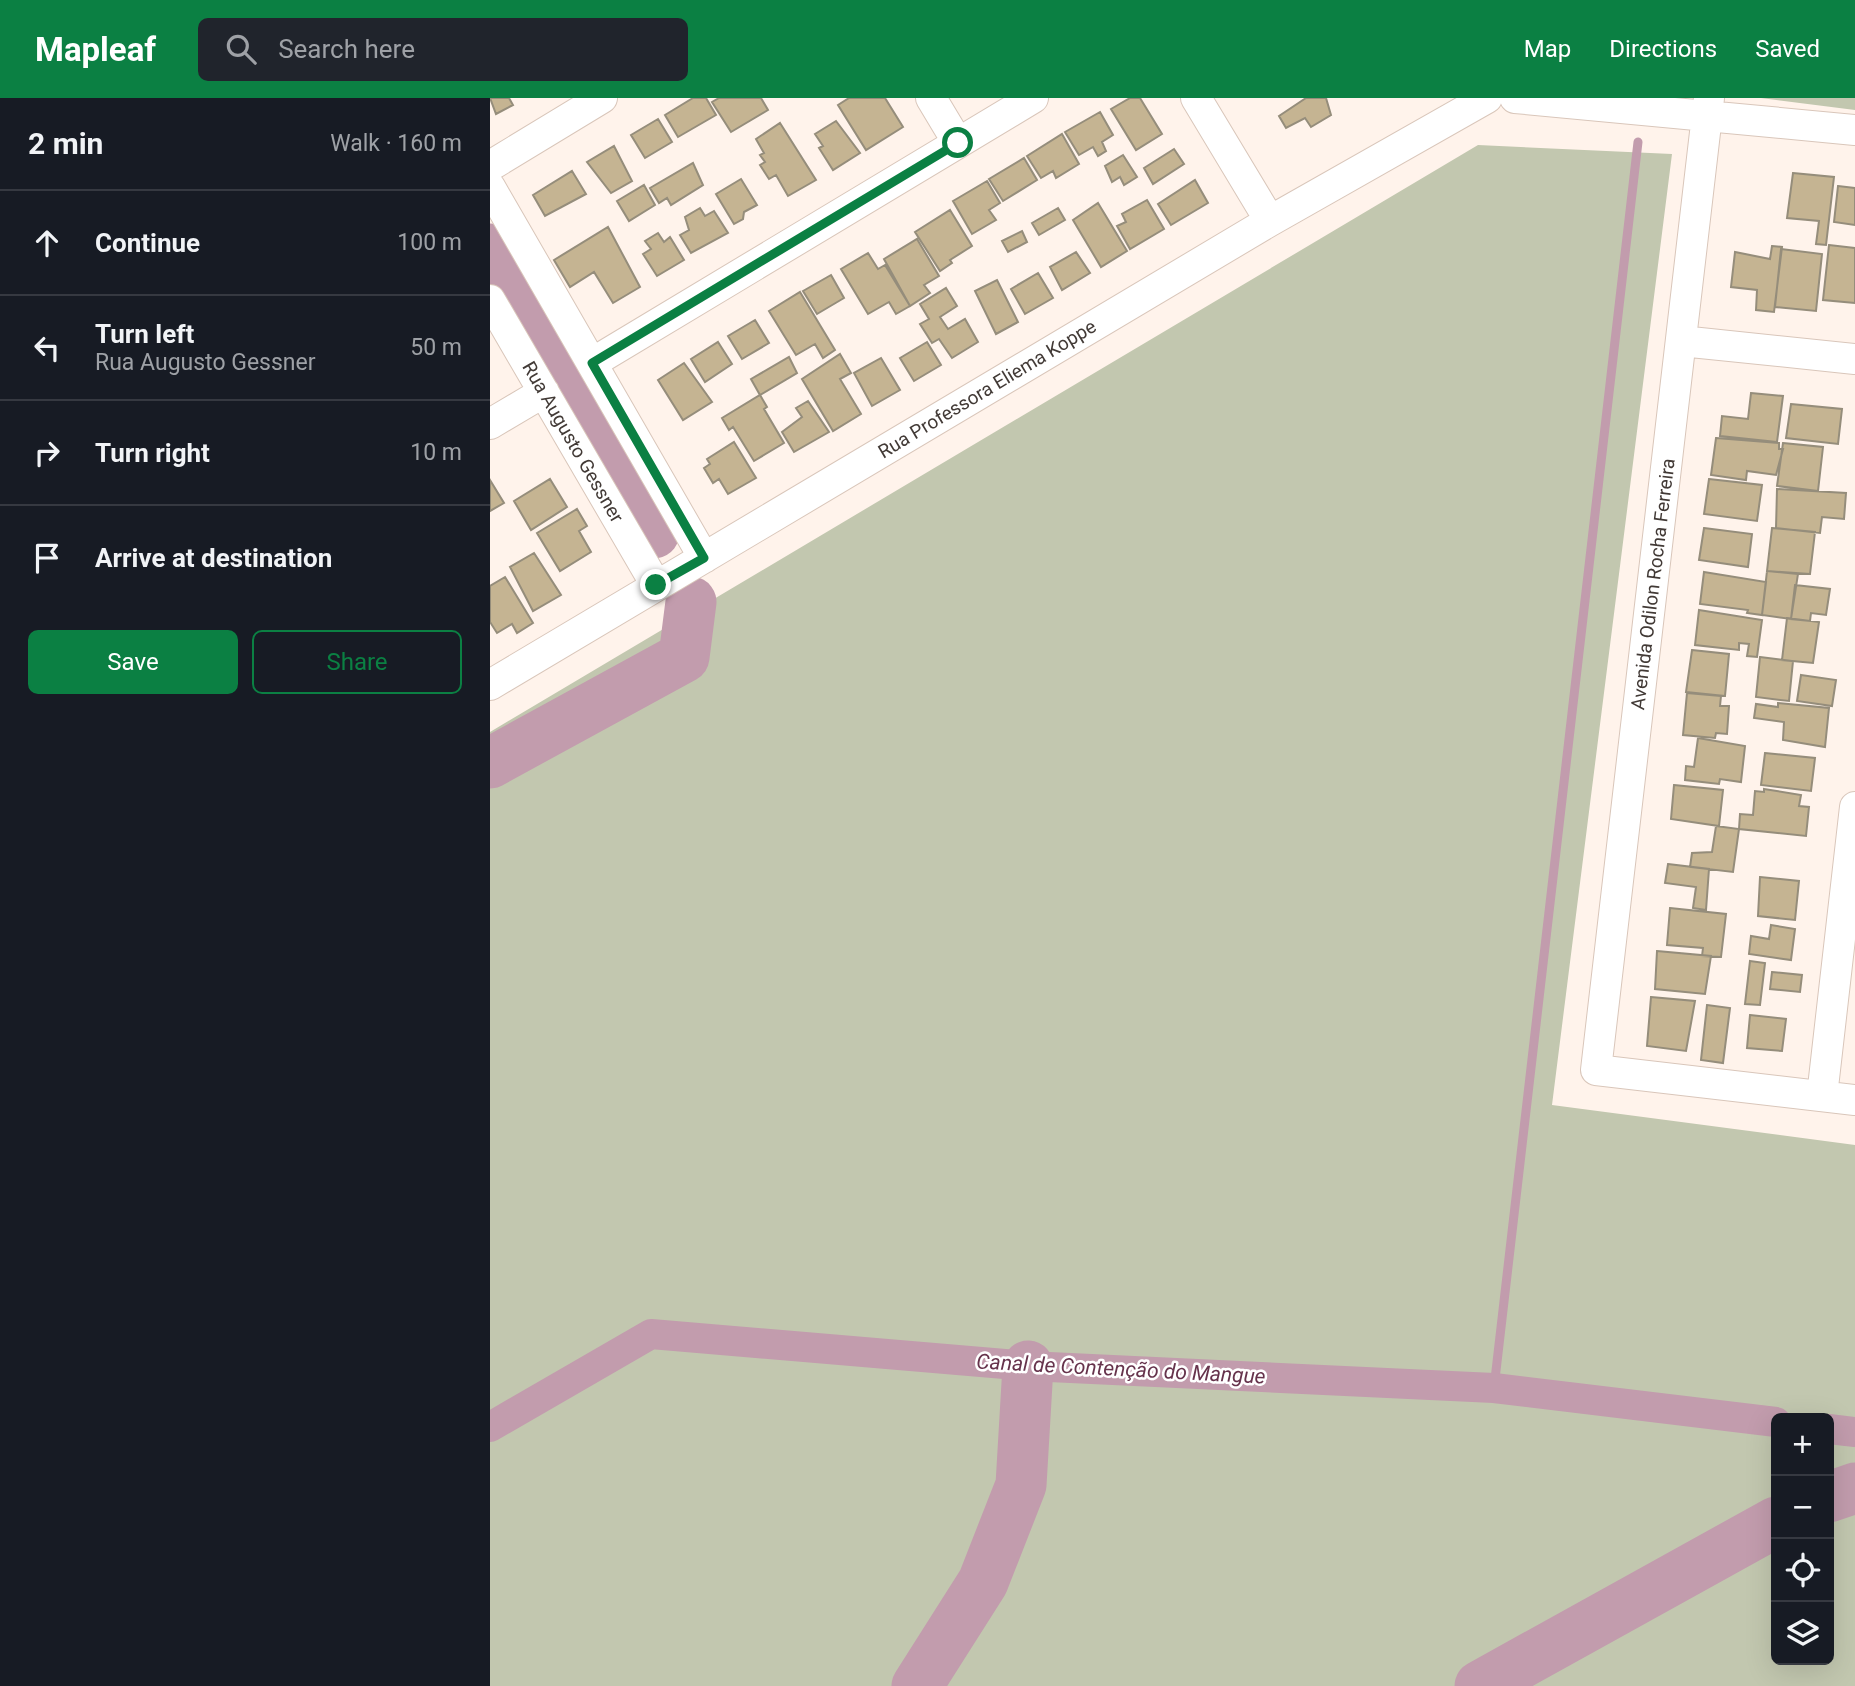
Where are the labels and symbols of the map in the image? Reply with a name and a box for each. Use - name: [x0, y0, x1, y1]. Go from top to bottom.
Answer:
- route start: [942, 127, 973, 158]
- street label: Rua Professora Eliema Koppe: [874, 315, 1100, 463]
- street label: Rua Augusto Gessner: [517, 357, 629, 527]
- street label: Avenida Odilon Rocha Ferreira: [1626, 457, 1680, 711]
- route end: [640, 569, 671, 600]
- water label: Canal de Contenção do Mangue: [976, 1349, 1266, 1389]

